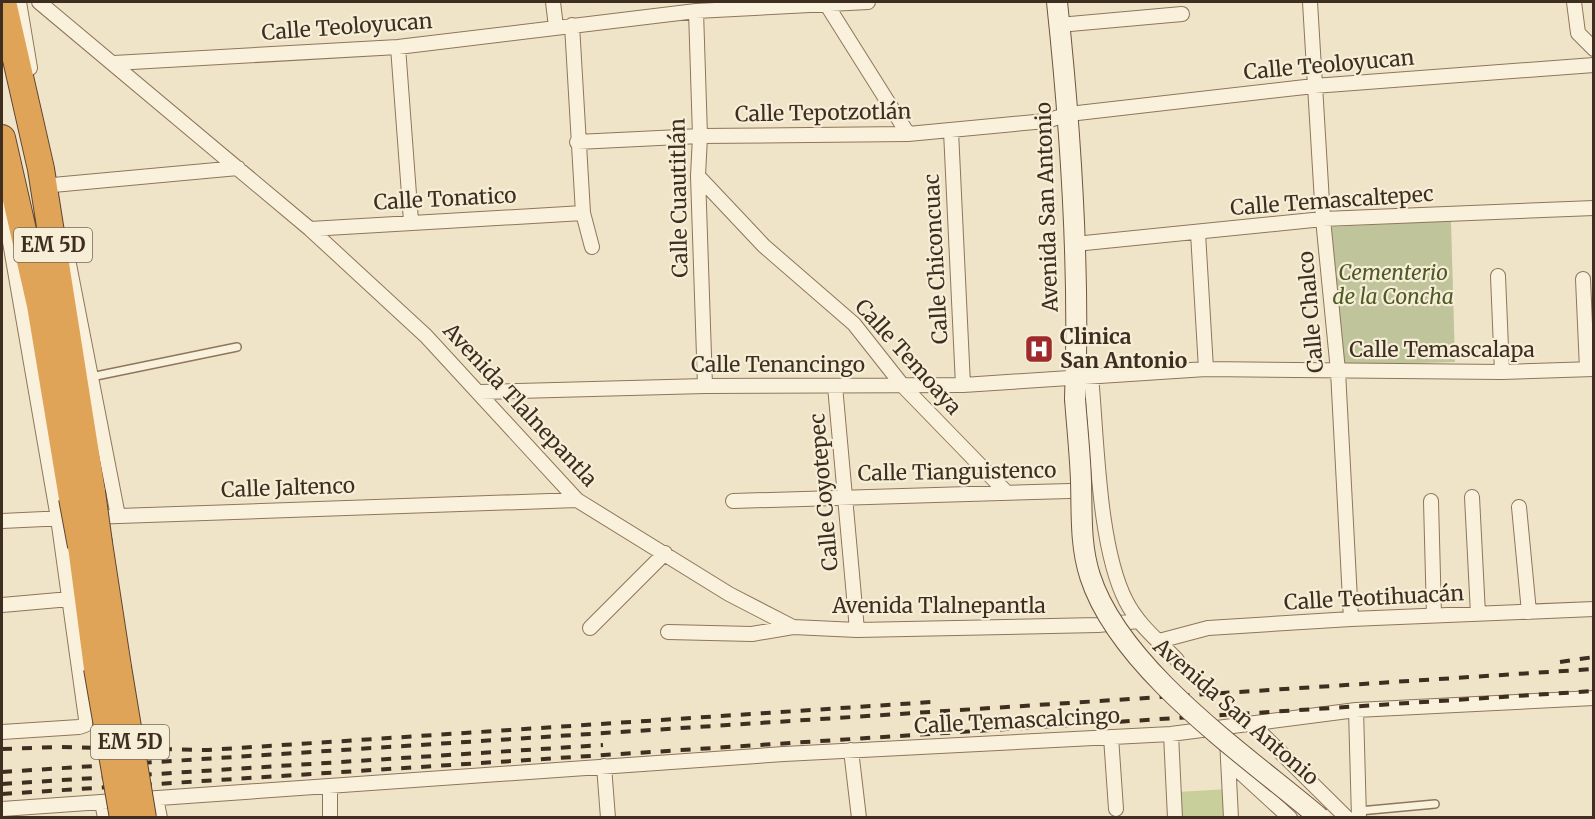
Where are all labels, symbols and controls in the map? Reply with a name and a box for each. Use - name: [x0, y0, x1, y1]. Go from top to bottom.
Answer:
- street label: Calle Teoloyucan: [261, 7, 433, 46]
- street label: Calle Teoloyucan: [1242, 44, 1415, 85]
- street label: Calle Tepotzotlán: [735, 97, 911, 128]
- street label: Avenida San Antonio: [1029, 102, 1064, 313]
- street label: Calle Cuautitlán: [664, 118, 693, 278]
- street label: Calle Chiconcuac: [918, 173, 953, 345]
- street label: Calle Temascaltepec: [1229, 180, 1435, 221]
- street label: Calle Tonatico: [373, 181, 517, 216]
- road number: EM 5D: [14, 228, 92, 262]
- street label: Calle Chalco: [1292, 250, 1329, 374]
- park label: Cementerio de la Concha: [1332, 259, 1454, 310]
- street label: Calle Temoaya: [849, 293, 967, 420]
- street label: Avenida Tlalnepantla: [437, 317, 603, 492]
- place label: Clinica San Antonio: [1060, 323, 1187, 374]
- hospital icon: Clinica San Antonio: [1023, 333, 1055, 365]
- street label: Calle Temascalapa: [1349, 336, 1535, 363]
- street label: Calle Tenancingo: [691, 351, 865, 378]
- street label: Calle Coyotepec: [803, 412, 844, 572]
- street label: Calle Tianguistenco: [857, 456, 1057, 487]
- street label: Calle Jaltenco: [220, 472, 356, 503]
- street label: Calle Teotihuacán: [1283, 579, 1465, 616]
- street label: Avenida Tlalnepantla: [831, 592, 1046, 619]
- street label: Avenida San Antonio: [1147, 632, 1324, 791]
- street label: Calle Temascalcingo: [914, 702, 1120, 739]
- road number: EM 5D: [91, 725, 169, 759]

